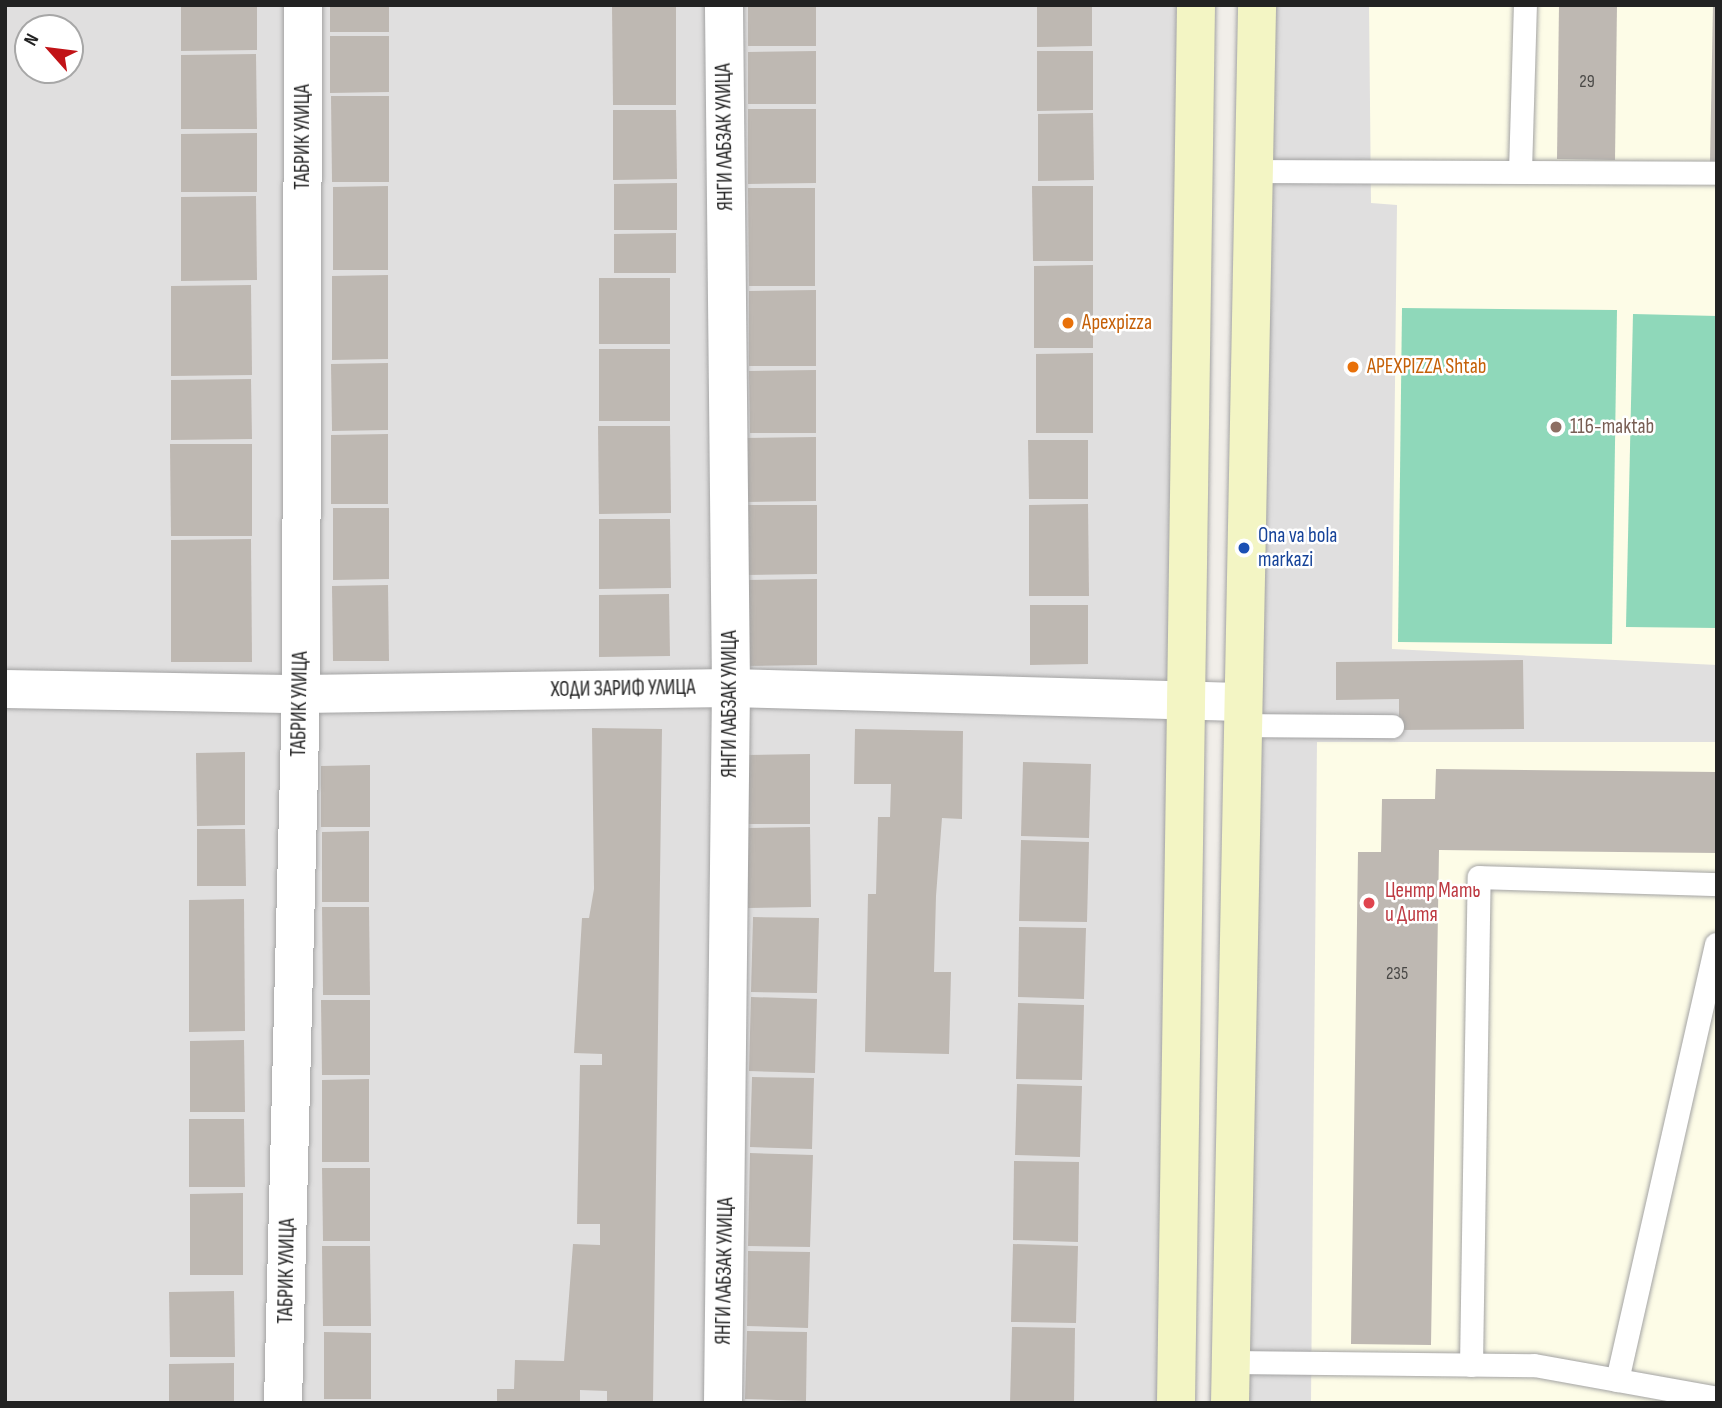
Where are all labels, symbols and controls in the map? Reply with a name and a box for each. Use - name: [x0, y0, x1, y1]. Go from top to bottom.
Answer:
- north arrow: [14, 14, 84, 84]
- text: N: [19, 30, 44, 50]
- street label: ЯНГИ ЛАБЗАК УЛИЦА: [711, 63, 739, 211]
- house number: 29: [1579, 71, 1595, 93]
- street label: ТАБРИК УЛИЦА: [290, 84, 316, 190]
- place label: Apexpizza: [1082, 310, 1152, 336]
- marker: Apexpizza: [1060, 315, 1076, 331]
- place label: APEXPIZZA Shtab: [1367, 354, 1486, 380]
- marker: APEXPIZZA Shtab: [1345, 359, 1361, 375]
- place label: 116-maktab: [1570, 414, 1654, 440]
- marker: 116-maktab: [1548, 419, 1564, 435]
- place label: Ona va bola markazi: [1258, 523, 1337, 573]
- marker: Ona va bola markazi: [1236, 540, 1252, 556]
- street label: ЯНГИ ЛАБЗАК УЛИЦА: [717, 630, 743, 778]
- street label: ТАБРИК УЛИЦА: [286, 651, 314, 757]
- street label: ХОДИ ЗАРИФ УЛИЦА: [550, 675, 696, 703]
- place label: Центр Мать и Дитя: [1385, 878, 1481, 928]
- marker: Центр Мать и Дитя: [1359, 893, 1379, 913]
- house number: 235: [1386, 963, 1408, 985]
- street label: ЯНГИ ЛАБЗАК УЛИЦА: [711, 1197, 739, 1345]
- street label: ТАБРИК УЛИЦА: [273, 1218, 301, 1324]

